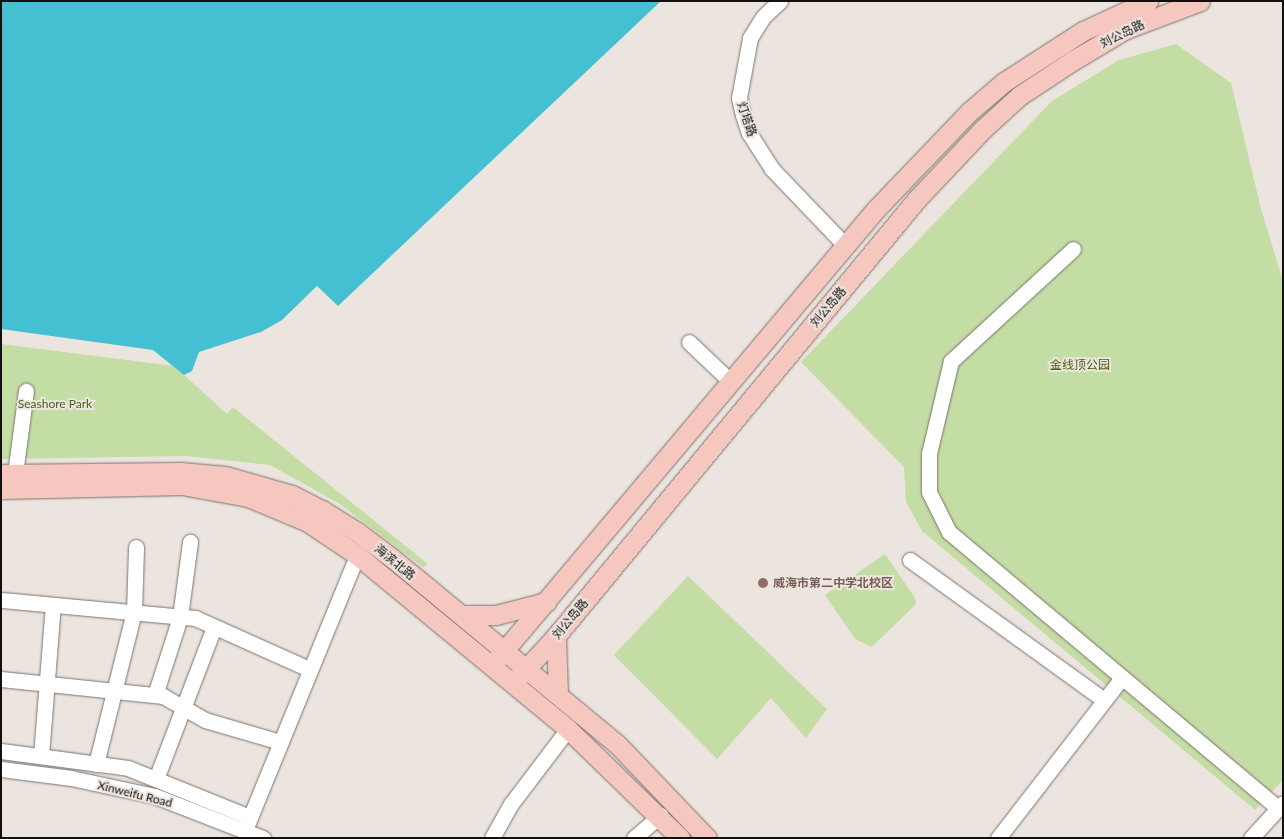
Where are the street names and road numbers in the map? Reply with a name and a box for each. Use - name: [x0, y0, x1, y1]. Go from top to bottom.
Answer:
- street label: 刘公岛路: [1097, 17, 1147, 51]
- street label: 灯塔路: [734, 100, 760, 138]
- street label: 刘公岛路: [807, 284, 849, 330]
- street label: 海滨北路: [372, 541, 418, 583]
- street label: 刘公岛路: [549, 596, 591, 642]
- street label: Xinweifu Road: [96, 778, 174, 810]

